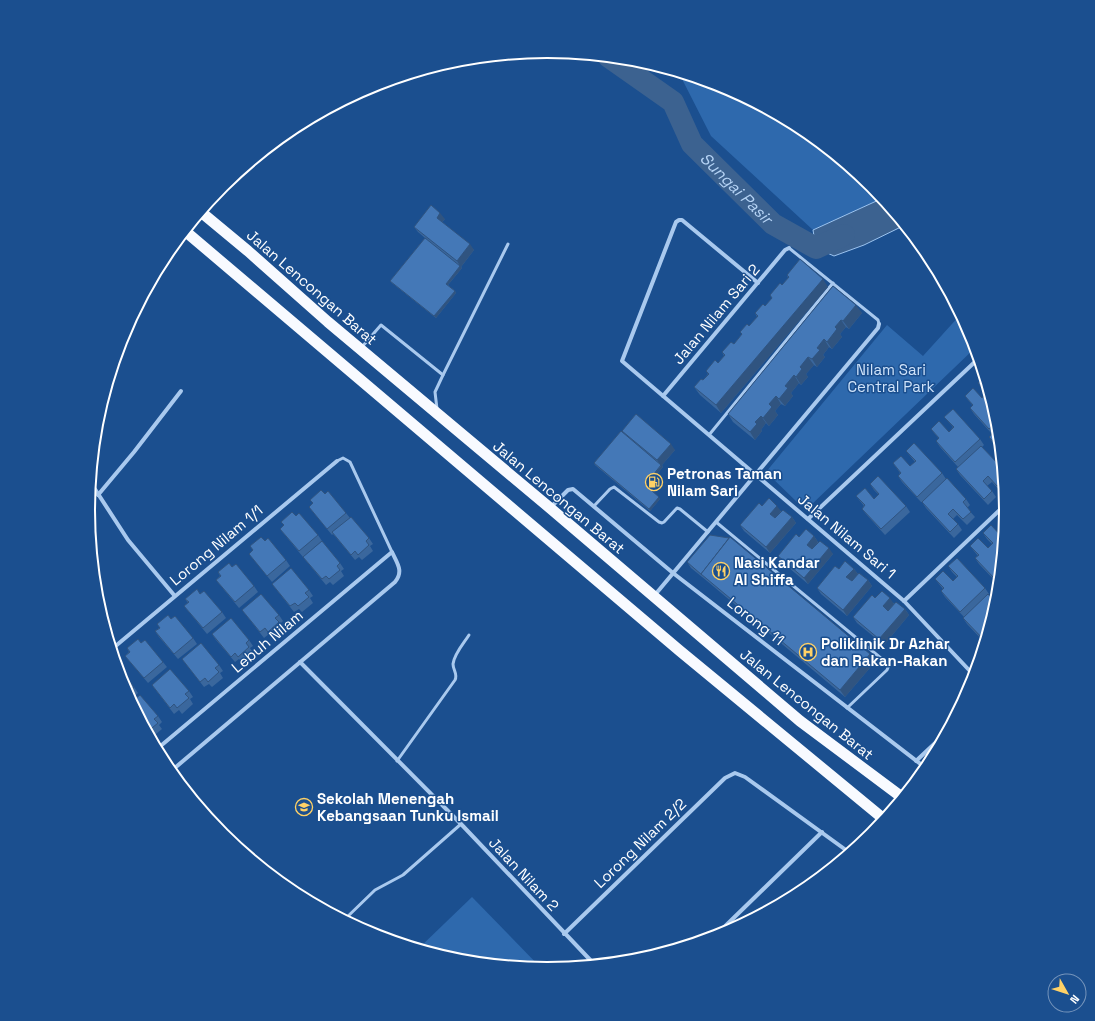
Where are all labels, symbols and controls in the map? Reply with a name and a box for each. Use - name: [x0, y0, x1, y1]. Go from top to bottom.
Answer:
- water label: Sungai Pasir: [696, 148, 779, 230]
- street label: Jalan Lencongan Barat: [243, 225, 381, 349]
- street label: Jalan Nilam Sari 2: [668, 260, 764, 368]
- park label: Nilam Sari Central Park: [847, 360, 935, 396]
- street label: Jalan Lencongan Barat: [489, 436, 629, 558]
- place label: Petronas Taman Nilam Sari: [667, 464, 782, 500]
- fuel station icon: Petronas Taman Nilam Sari: [644, 472, 664, 492]
- street label: Jalan Nilam Sari 1: [794, 489, 900, 583]
- street label: Lorong Nilam 1/1: [166, 501, 266, 589]
- place label: Nasi Kandar Al Shiffa: [734, 553, 820, 589]
- restaurant icon: Nasi Kandar Al Shiffa: [711, 561, 731, 581]
- street label: Lorong 11: [724, 593, 788, 649]
- street label: Lebuh Nilam: [227, 606, 307, 676]
- place label: Poliklinik Dr Azhar dan Rakan-Rakan: [821, 634, 950, 670]
- hospital icon: Poliklinik Dr Azhar dan Rakan-Rakan: [798, 642, 818, 662]
- street label: Jalan Lencongan Barat: [736, 644, 878, 764]
- place label: Sekolah Menengah Kebangsaan Tunku Ismail: [317, 789, 499, 825]
- street label: Lorong Nilam 2/2: [590, 794, 690, 892]
- school or university icon: Sekolah Menengah Kebangsaan Tunku Ismail: [294, 797, 314, 817]
- street label: Jalan Nilam 2: [485, 833, 563, 915]
- north arrow: [1047, 973, 1087, 1013]
- text: N: [1067, 992, 1083, 1007]

